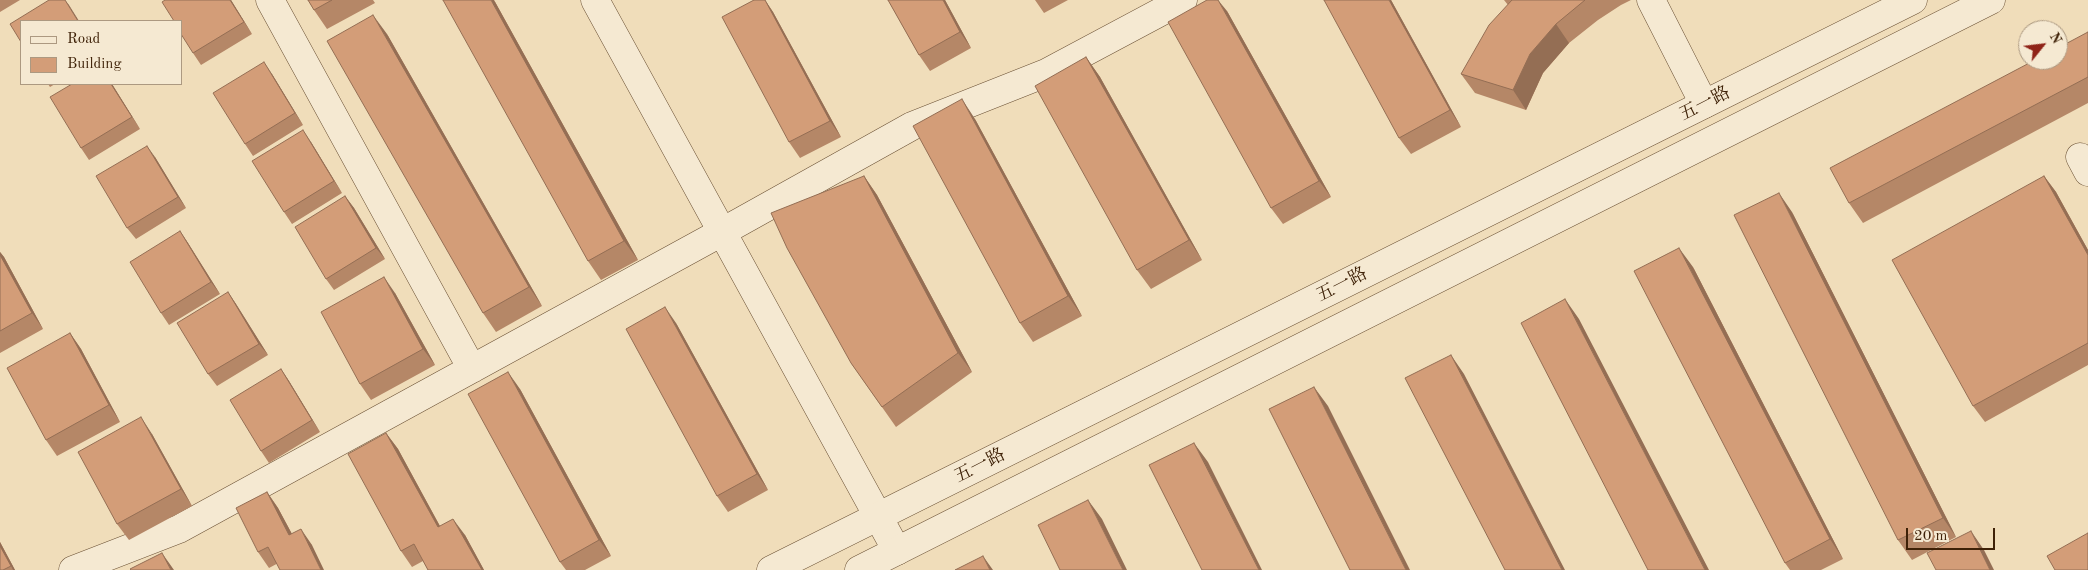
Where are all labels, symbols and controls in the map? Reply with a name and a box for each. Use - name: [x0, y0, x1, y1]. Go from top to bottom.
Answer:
- legend: [20, 20, 182, 85]
- north arrow: [2018, 20, 2068, 70]
- text: N: [2047, 30, 2064, 46]
- text: Road: [67, 32, 100, 47]
- text: Building: [67, 57, 122, 72]
- street label: 五一路: [1676, 82, 1734, 126]
- street label: 五一路: [1313, 263, 1371, 307]
- street label: 五一路: [951, 444, 1009, 488]
- scale bar: [1908, 518, 1997, 550]
- text: 20 m: [1914, 529, 1948, 544]

